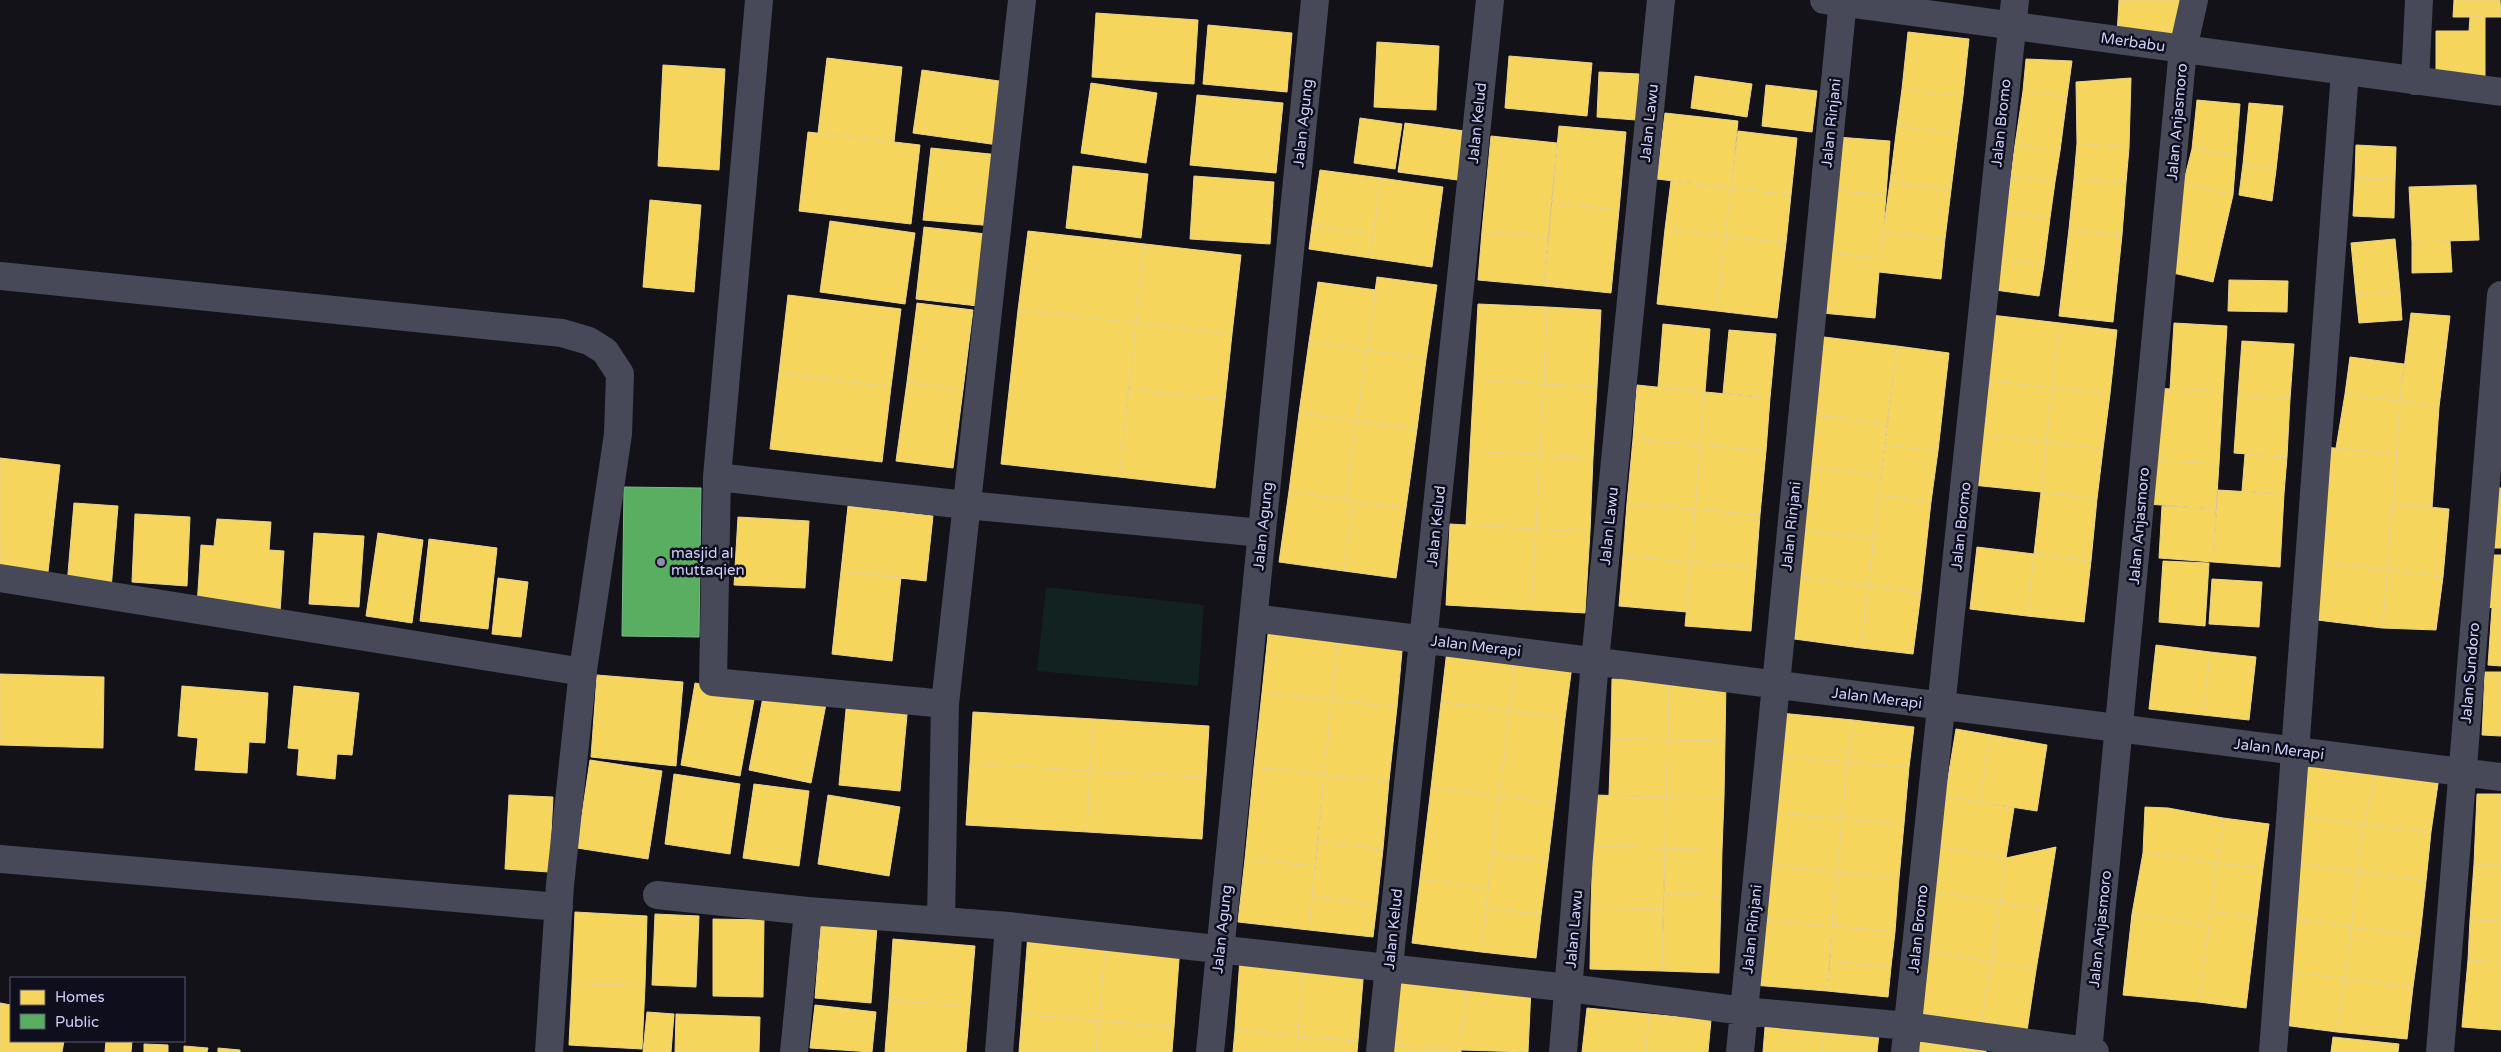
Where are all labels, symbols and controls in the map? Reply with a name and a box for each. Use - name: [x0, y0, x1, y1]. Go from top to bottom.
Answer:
- street label: Merbabu: [2100, 29, 2166, 55]
- street label: Jalan Anjasmoro: [2163, 63, 2191, 181]
- street label: Jalan Agung: [1289, 78, 1317, 168]
- street label: Jalan Rinjani: [1817, 78, 1845, 168]
- street label: Jalan Bromo: [1987, 78, 2015, 168]
- street label: Jalan Kelud: [1464, 82, 1490, 164]
- street label: Jalan Lawu: [1636, 83, 1662, 163]
- street label: Jalan Anjasmoro: [2125, 467, 2153, 585]
- street label: Jalan Agung: [1249, 481, 1277, 571]
- street label: Jalan Rinjani: [1777, 481, 1805, 571]
- street label: Jalan Bromo: [1947, 481, 1975, 571]
- street label: Jalan Kelud: [1423, 485, 1449, 567]
- street label: Jalan Lawu: [1596, 486, 1622, 566]
- place label: masjid al muttaqien: [671, 544, 745, 579]
- marker: masjid al muttaqien: [655, 556, 667, 568]
- street label: Jalan Sundoro: [2457, 622, 2483, 724]
- street label: Jalan Merapi: [1430, 632, 1522, 660]
- street label: Jalan Merapi: [1831, 684, 1923, 712]
- street label: Jalan Merapi: [2233, 735, 2325, 763]
- street label: Jalan Anjasmoro: [2085, 869, 2115, 989]
- street label: Jalan Agung: [1208, 884, 1236, 974]
- street label: Jalan Rinjani: [1738, 884, 1766, 974]
- street label: Jalan Bromo: [1904, 884, 1932, 974]
- street label: Jalan Kelud: [1380, 888, 1406, 970]
- street label: Jalan Lawu: [1562, 889, 1586, 969]
- legend: [10, 977, 185, 1042]
- text: Homes: [55, 988, 105, 1006]
- text: Public: [55, 1013, 99, 1031]

